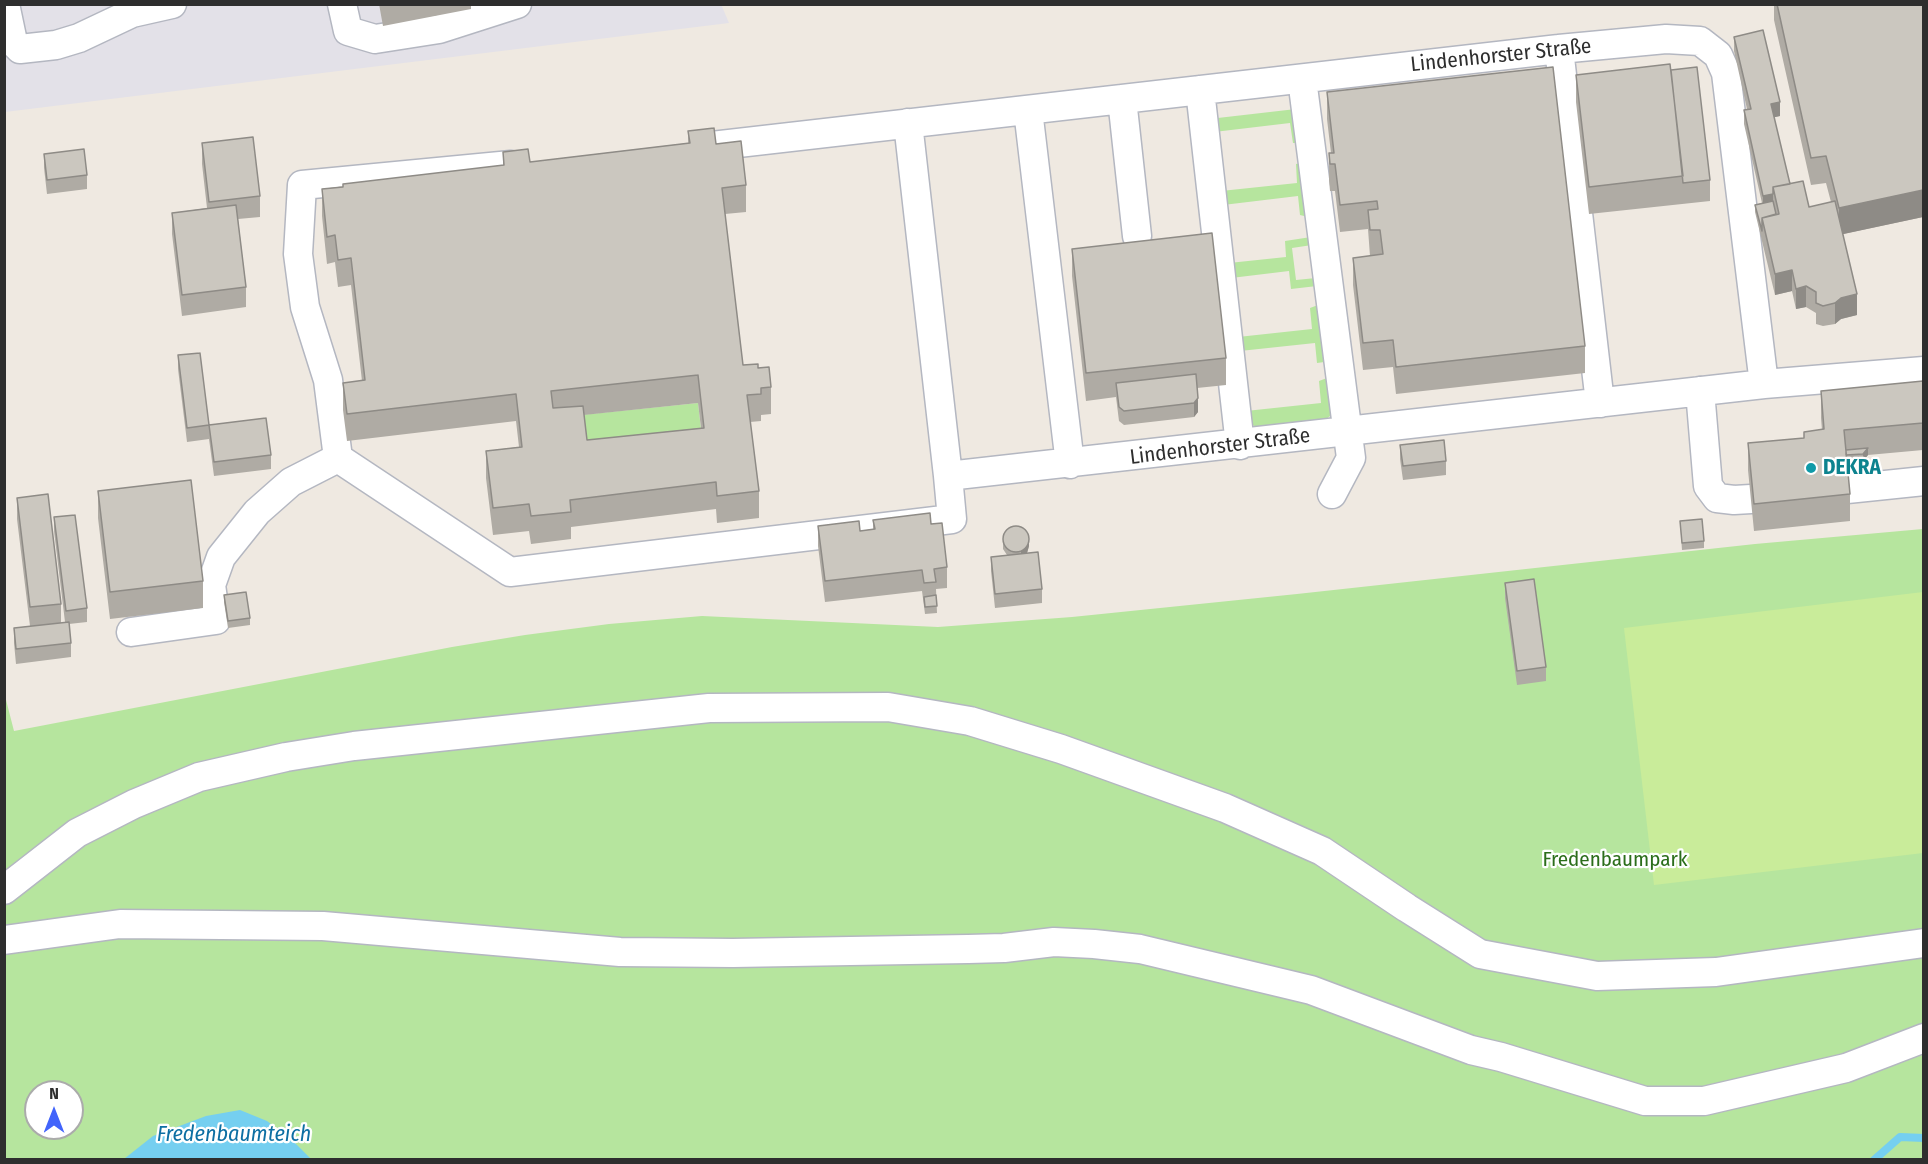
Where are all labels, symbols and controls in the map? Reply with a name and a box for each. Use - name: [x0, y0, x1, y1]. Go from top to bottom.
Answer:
- street label: Lindenhorster Straße: [1409, 34, 1593, 78]
- street label: Lindenhorster Straße: [1128, 423, 1312, 471]
- place label: DEKRA: [1823, 455, 1881, 481]
- marker: DEKRA: [1804, 461, 1818, 475]
- park label: Fredenbaumpark: [1542, 847, 1688, 873]
- north arrow: [24, 1080, 84, 1140]
- text: N: [49, 1084, 59, 1103]
- water label: Fredenbaumteich: [157, 1122, 311, 1148]

